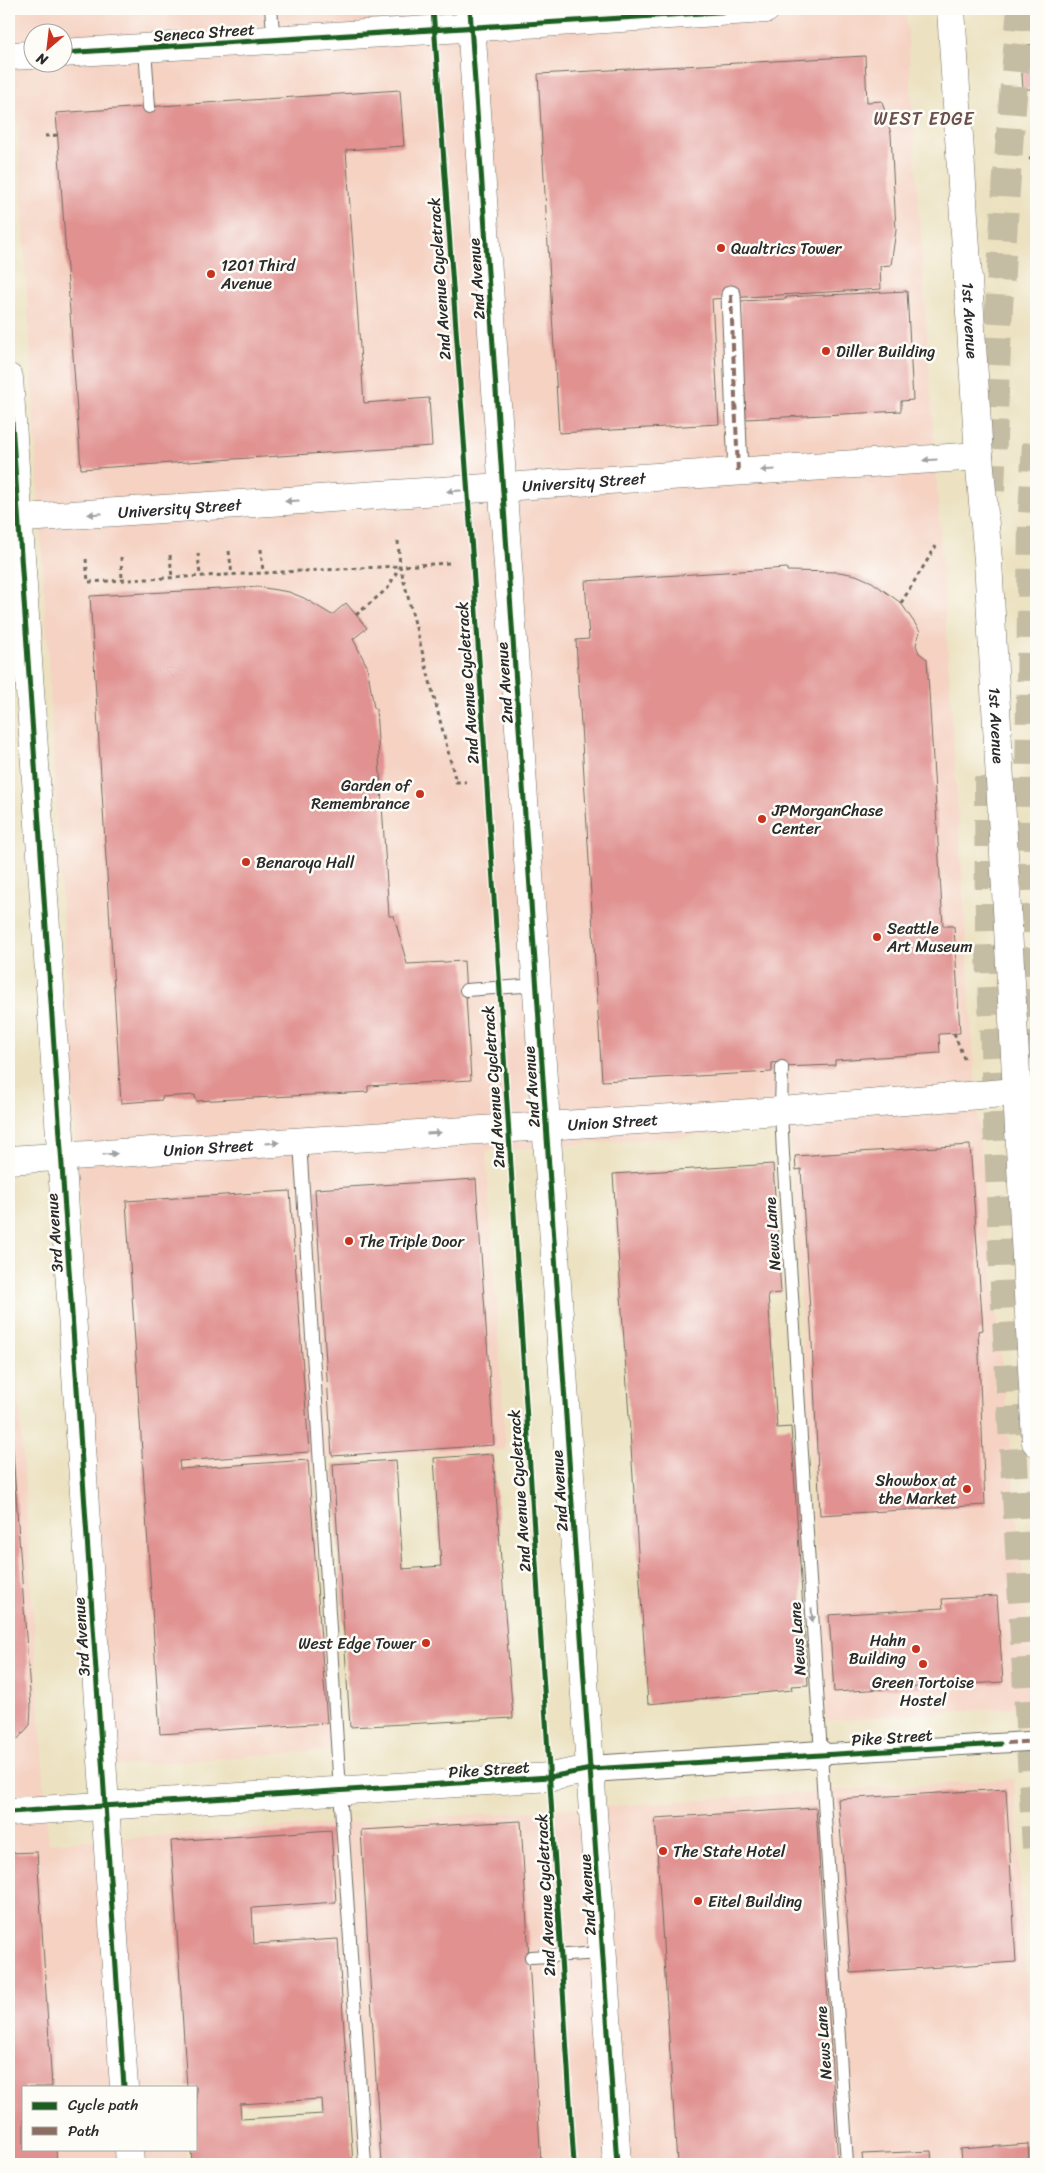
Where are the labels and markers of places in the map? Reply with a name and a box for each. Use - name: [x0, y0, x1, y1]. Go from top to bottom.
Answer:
- place label: Qualtrics Tower: [731, 234, 843, 263]
- marker: Qualtrics Tower: [715, 242, 727, 254]
- place label: 1201 Third Avenue: [220, 251, 296, 298]
- marker: 1201 Third Avenue: [205, 268, 217, 280]
- place label: Diller Building: [836, 337, 935, 366]
- marker: Diller Building: [820, 345, 832, 357]
- place label: Garden of Remembrance: [311, 771, 412, 818]
- marker: Garden of Remembrance: [414, 788, 426, 800]
- place label: JPMorganChase Center: [771, 796, 883, 843]
- marker: JPMorganChase Center: [756, 813, 768, 825]
- place label: Benaroya Hall: [256, 848, 355, 877]
- marker: Benaroya Hall: [240, 856, 252, 868]
- place label: Seattle Art Museum: [886, 914, 973, 961]
- marker: Seattle Art Museum: [871, 931, 883, 943]
- place label: The Triple Door: [359, 1227, 465, 1256]
- marker: The Triple Door: [343, 1235, 355, 1247]
- place label: Showbox at the Market: [875, 1466, 957, 1513]
- marker: Showbox at the Market: [961, 1483, 973, 1495]
- place label: Hahn Building: [849, 1626, 906, 1673]
- place label: West Edge Tower: [298, 1629, 417, 1658]
- marker: West Edge Tower: [420, 1637, 432, 1649]
- marker: Hahn Building: [910, 1643, 922, 1655]
- marker: Green Tortoise Hostel: [917, 1658, 929, 1670]
- place label: Green Tortoise Hostel: [872, 1668, 974, 1715]
- place label: The State Hotel: [673, 1837, 786, 1866]
- marker: The State Hotel: [657, 1845, 669, 1857]
- place label: Eitel Building: [708, 1887, 802, 1916]
- marker: Eitel Building: [692, 1895, 704, 1907]

